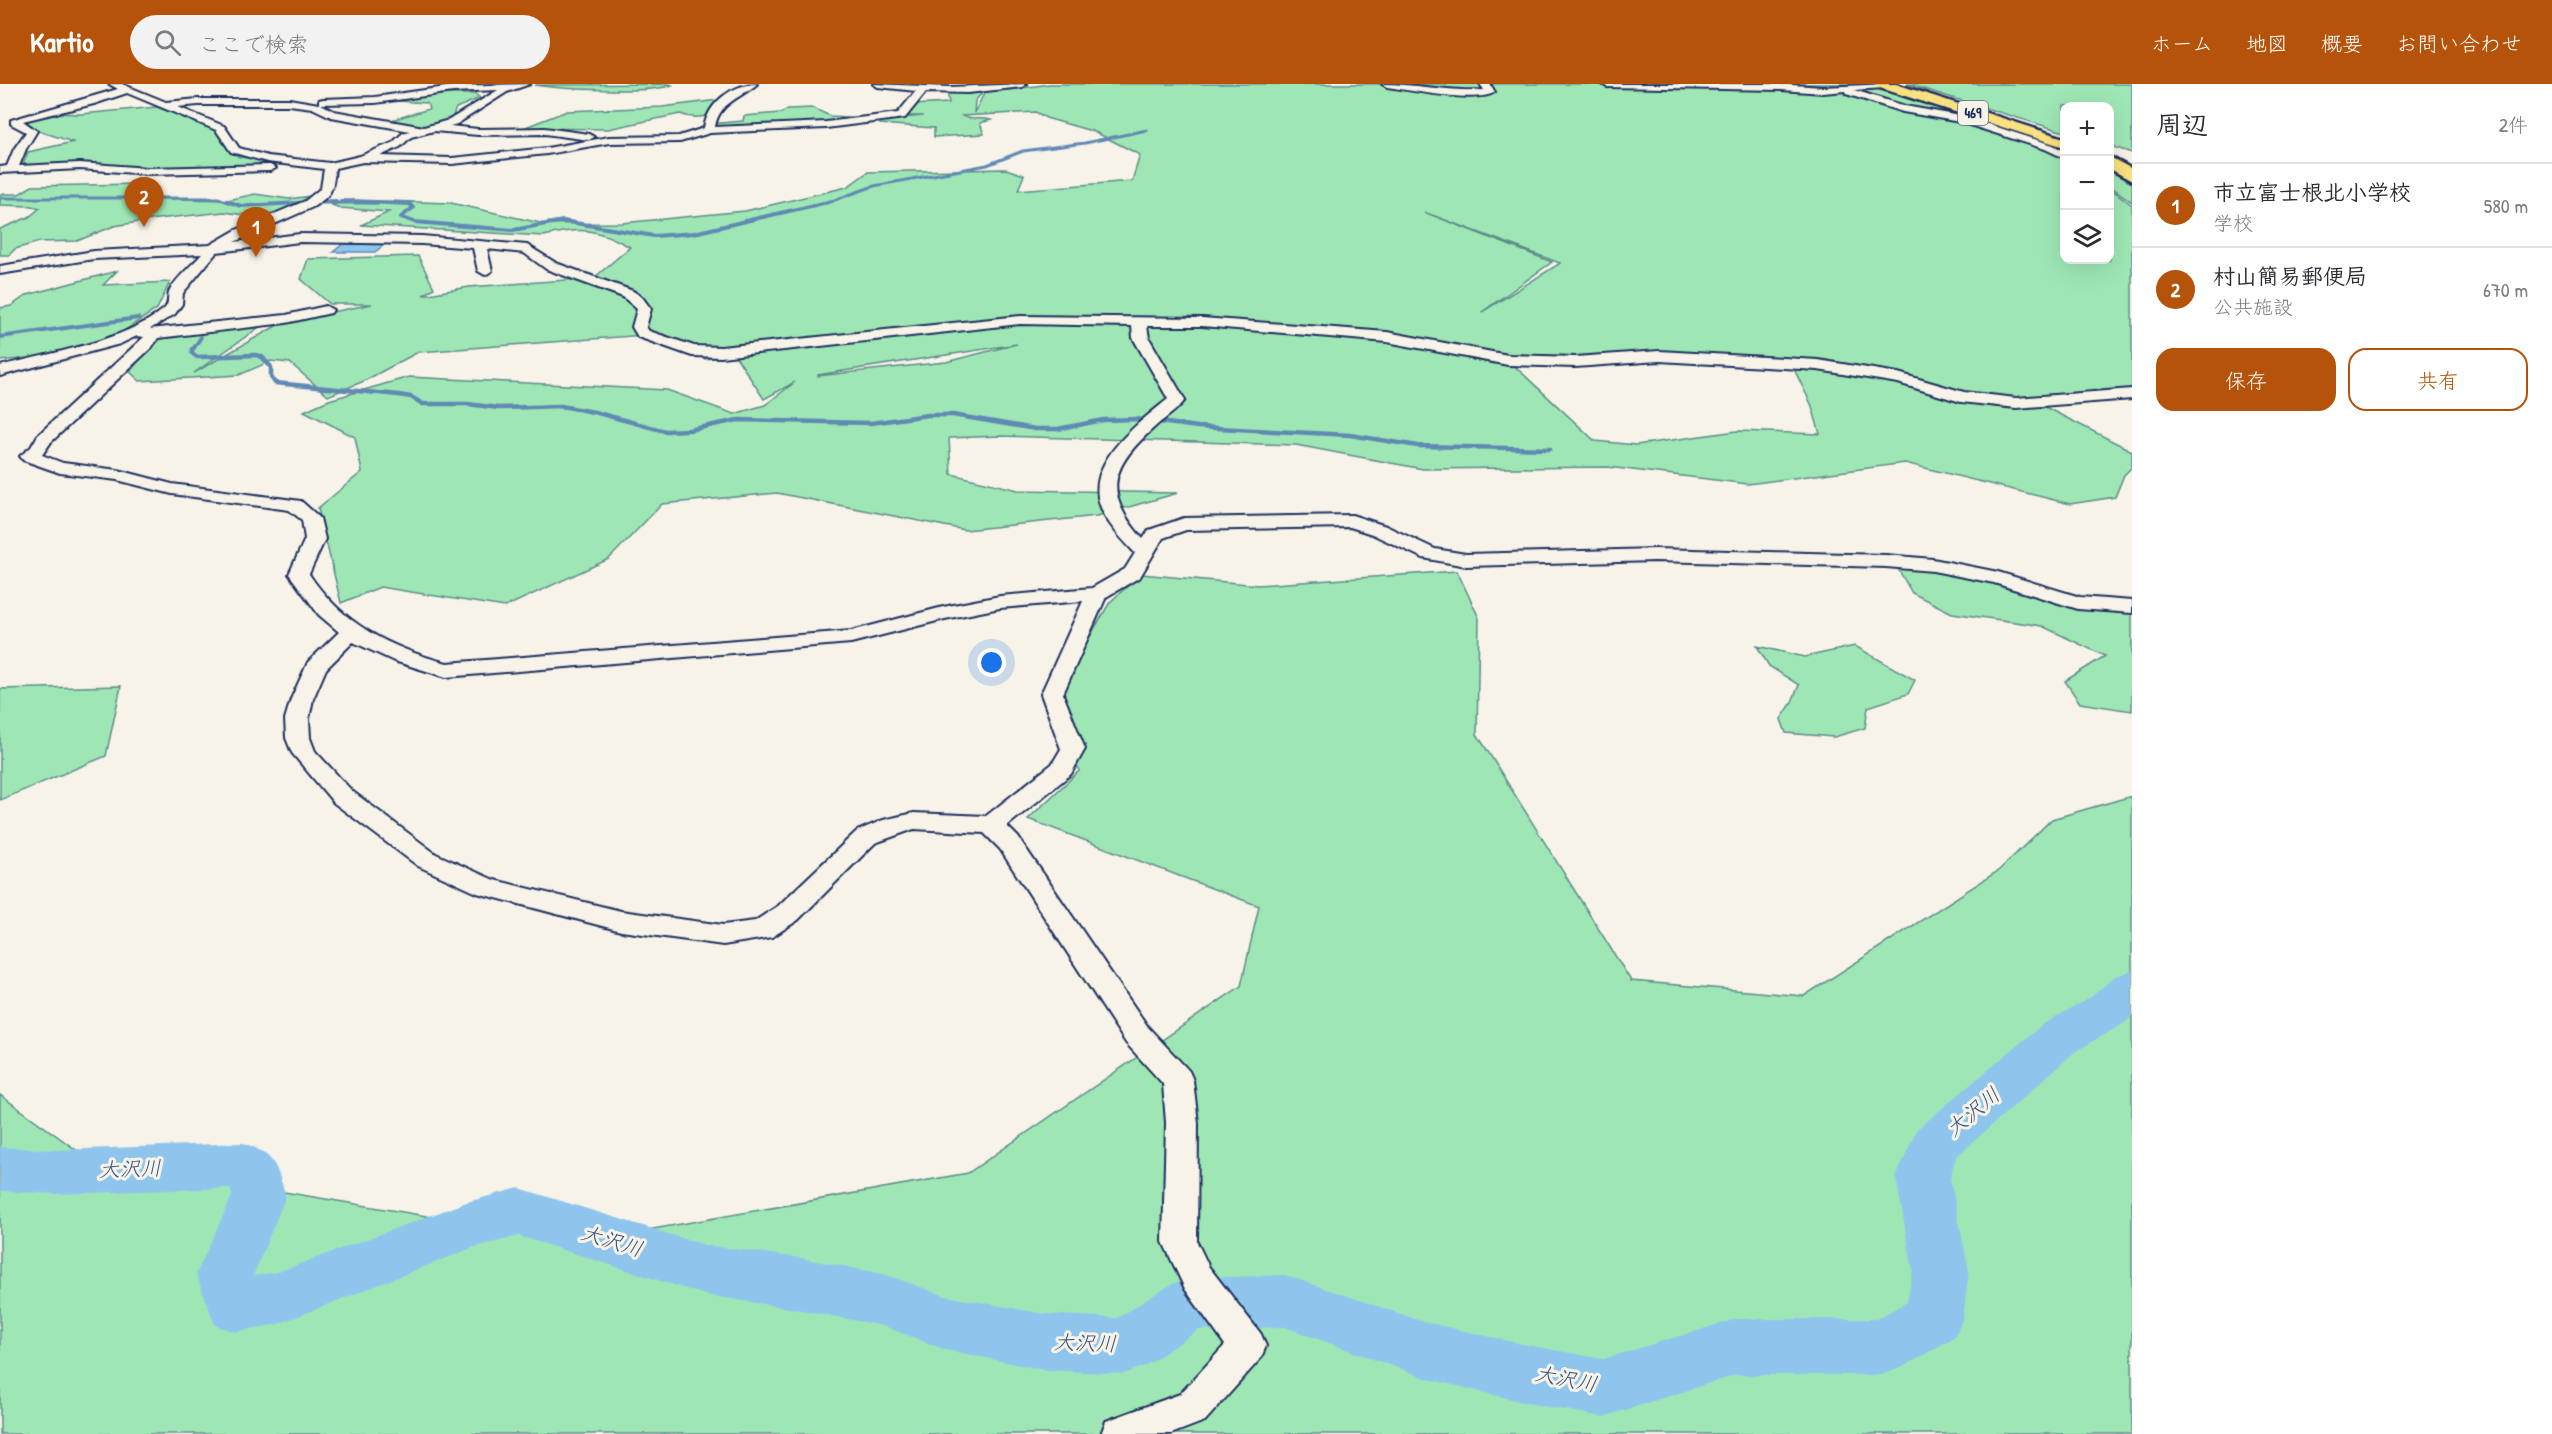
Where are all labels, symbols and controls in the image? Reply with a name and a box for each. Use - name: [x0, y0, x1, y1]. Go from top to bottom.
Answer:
- search box: [130, 15, 550, 69]
- text: Kartio: [30, 23, 94, 61]
- icon: search: [151, 26, 184, 59]
- text: ここで検索: [199, 29, 309, 59]
- text: ホーム: [2151, 29, 2213, 58]
- text: 地図: [2246, 29, 2288, 58]
- text: 概要: [2321, 29, 2363, 58]
- text: お問い合わせ: [2396, 29, 2522, 58]
- road number: 469: [1958, 101, 1988, 125]
- map controls: [2060, 102, 2114, 264]
- button: +: [2060, 102, 2114, 156]
- text: 周辺: [2156, 107, 2208, 142]
- text: 2件: [2499, 111, 2528, 138]
- button: −: [2060, 156, 2114, 210]
- text: 市立富士根北小学校: [2213, 177, 2411, 207]
- pin: 2: [124, 178, 164, 227]
- text: 1: [2172, 192, 2179, 219]
- text: 580 m: [2484, 192, 2528, 219]
- pin: 1: [236, 208, 276, 257]
- text: 学校: [2213, 209, 2253, 236]
- button: layers: [2060, 210, 2114, 264]
- text: 村山簡易郵便局: [2213, 261, 2367, 291]
- text: 2: [2171, 276, 2180, 303]
- text: 670 m: [2483, 276, 2528, 303]
- text: 公共施設: [2213, 293, 2293, 320]
- button: 保存: [2156, 348, 2336, 411]
- button: 共有: [2348, 348, 2528, 411]
- your location: [977, 648, 1006, 677]
- water label: 大沢川: [1939, 1080, 2006, 1143]
- water label: 大沢川: [98, 1153, 162, 1184]
- water label: 大沢川: [578, 1217, 647, 1264]
- water label: 大沢川: [1053, 1327, 1117, 1358]
- water label: 大沢川: [1532, 1358, 1600, 1399]

